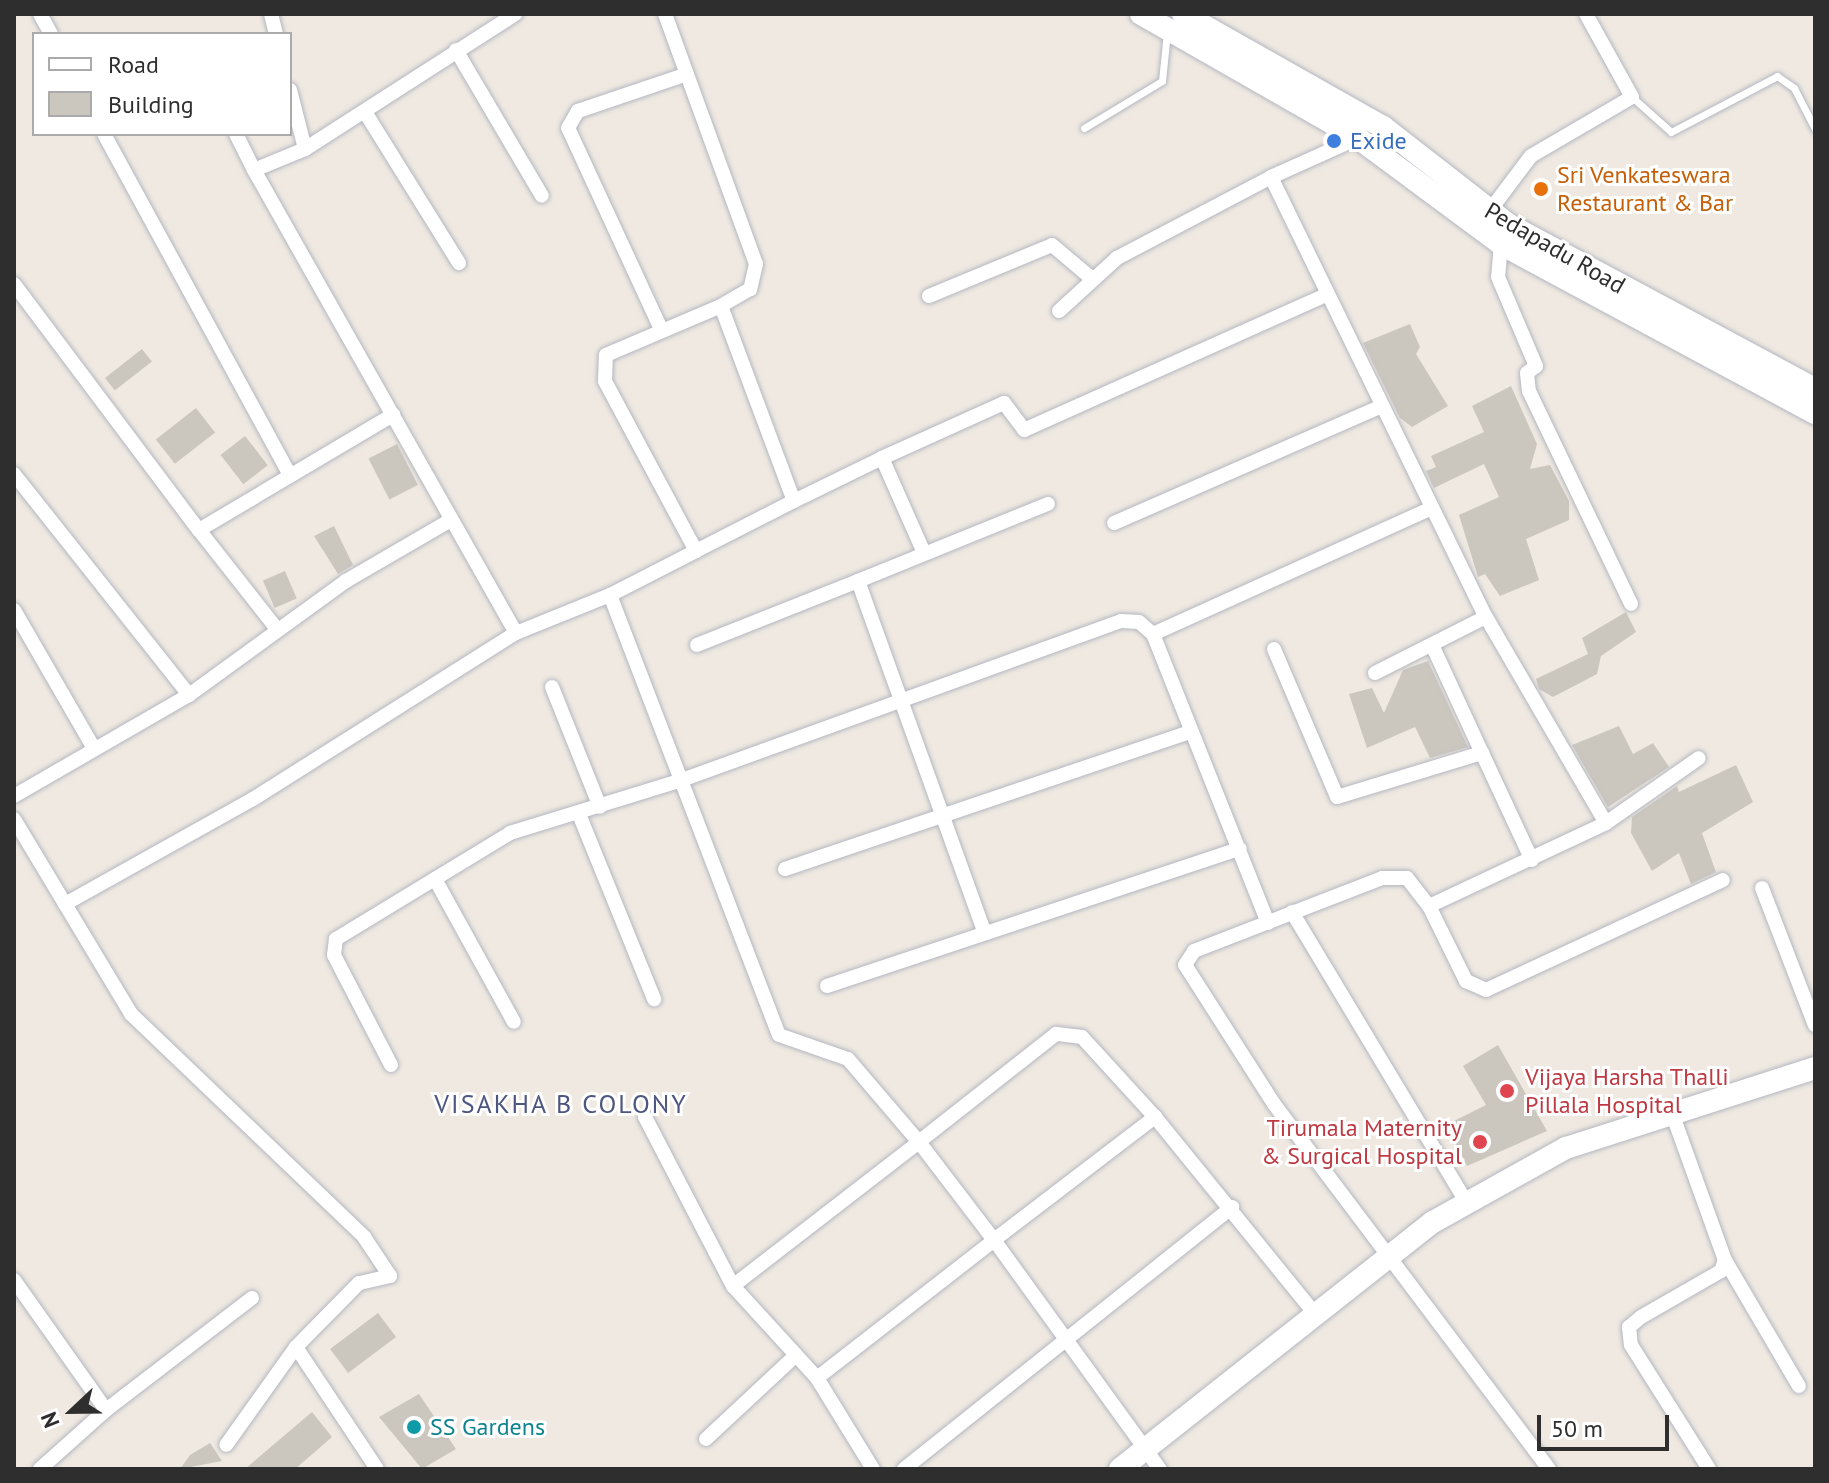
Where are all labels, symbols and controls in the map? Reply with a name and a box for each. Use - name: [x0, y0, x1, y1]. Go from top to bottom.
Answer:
- legend: [32, 32, 292, 136]
- text: Road: [108, 49, 159, 80]
- text: Building: [108, 89, 194, 120]
- place label: Exide: [1350, 127, 1407, 155]
- marker: Exide: [1325, 132, 1343, 150]
- place label: Sri Venkateswara Restaurant & Bar: [1557, 161, 1733, 217]
- marker: Sri Venkateswara Restaurant & Bar: [1532, 180, 1550, 198]
- street label: Pedapadu Road: [1480, 196, 1630, 300]
- place label: Vijaya Harsha Thalli Pillala Hospital: [1525, 1063, 1729, 1119]
- marker: Vijaya Harsha Thalli Pillala Hospital: [1496, 1080, 1518, 1102]
- district label: VISAKHA B COLONY: [434, 1088, 688, 1120]
- place label: Tirumala Maternity & Surgical Hospital: [1261, 1114, 1462, 1170]
- marker: Tirumala Maternity & Surgical Hospital: [1469, 1131, 1491, 1153]
- north arrow: [32, 1371, 112, 1451]
- scale bar: [1541, 1399, 1673, 1449]
- text: N: [34, 1408, 65, 1432]
- place label: SS Gardens: [430, 1413, 545, 1441]
- text: 50 m: [1551, 1413, 1603, 1444]
- marker: SS Gardens: [405, 1418, 423, 1436]

